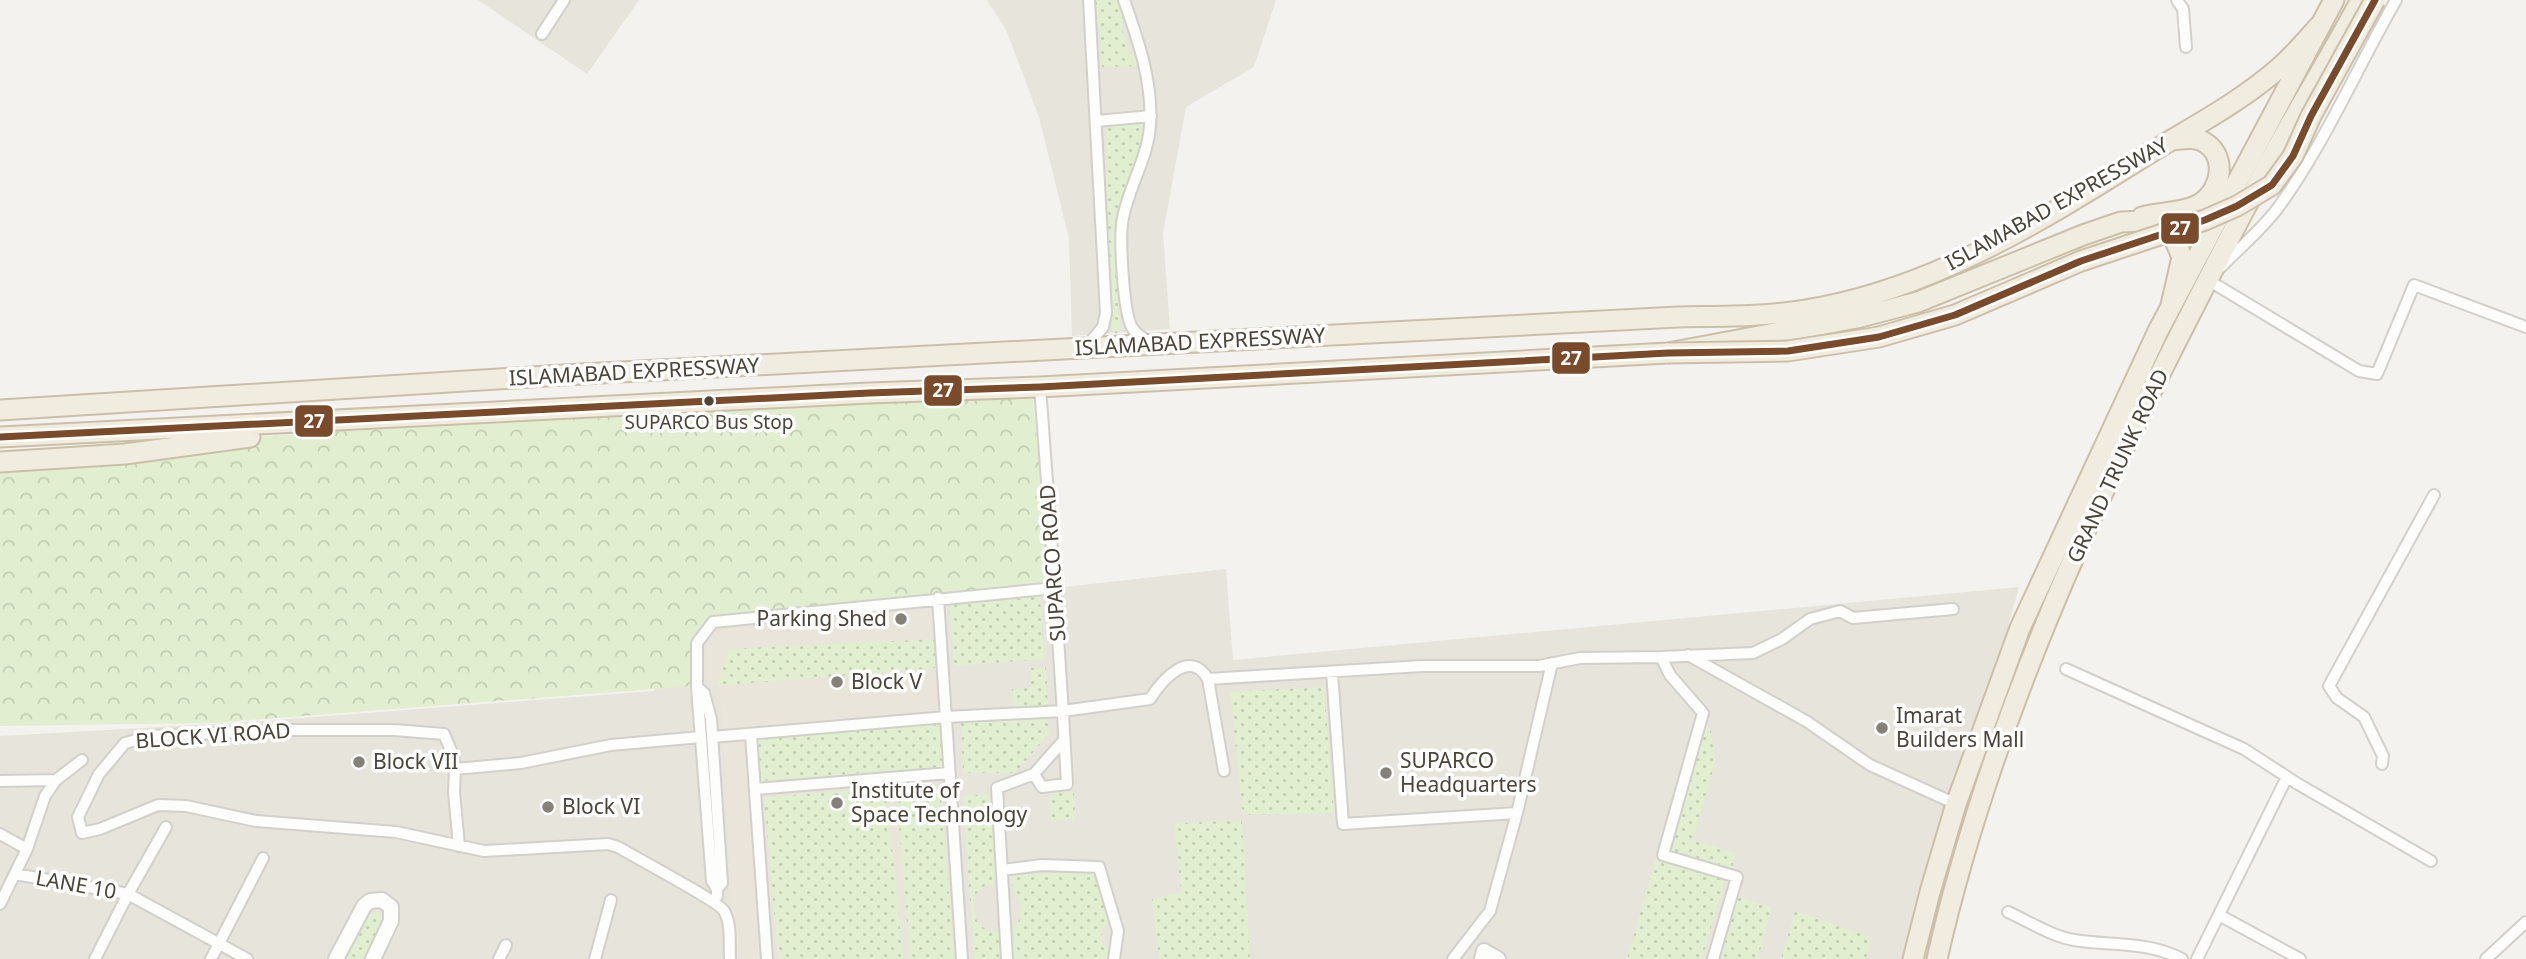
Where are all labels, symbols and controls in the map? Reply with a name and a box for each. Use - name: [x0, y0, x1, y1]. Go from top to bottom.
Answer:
- street label: ISLAMABAD EXPRESSWAY: [1940, 130, 2173, 276]
- line badge: 27: [2160, 212, 2200, 245]
- text: 27: [2169, 215, 2191, 241]
- street label: ISLAMABAD EXPRESSWAY: [1074, 320, 1326, 362]
- line badge: 27: [1551, 341, 1591, 375]
- text: 27: [1560, 345, 1582, 371]
- street label: ISLAMABAD EXPRESSWAY: [508, 350, 760, 392]
- street label: GRAND TRUNK ROAD: [2060, 364, 2174, 567]
- line badge: 27: [923, 374, 963, 407]
- text: 27: [932, 377, 954, 403]
- marker: SUPARCO Bus Stop: [702, 394, 716, 408]
- line badge: 27: [294, 404, 334, 438]
- text: 27: [303, 408, 325, 434]
- place label: SUPARCO Bus Stop: [625, 409, 793, 435]
- street label: SUPARCO ROAD: [1033, 484, 1071, 643]
- place label: Parking Shed: [757, 604, 887, 632]
- marker: Parking Shed: [893, 611, 909, 627]
- place label: Block V: [851, 667, 923, 695]
- marker: Block V: [829, 674, 845, 690]
- place label: Imarat Builders Mall: [1896, 701, 2024, 753]
- street label: BLOCK VI ROAD: [134, 716, 291, 754]
- marker: Imarat Builders Mall: [1874, 720, 1890, 736]
- place label: SUPARCO Headquarters: [1400, 746, 1537, 798]
- place label: Block VII: [373, 747, 458, 775]
- marker: Block VII: [351, 754, 367, 770]
- marker: SUPARCO Headquarters: [1378, 765, 1394, 781]
- place label: Institute of Space Technology: [851, 776, 1027, 828]
- place label: Block VI: [562, 792, 640, 820]
- marker: Institute of Space Technology: [829, 795, 845, 811]
- marker: Block VI: [540, 799, 556, 815]
- street label: LANE 10: [34, 863, 119, 905]

